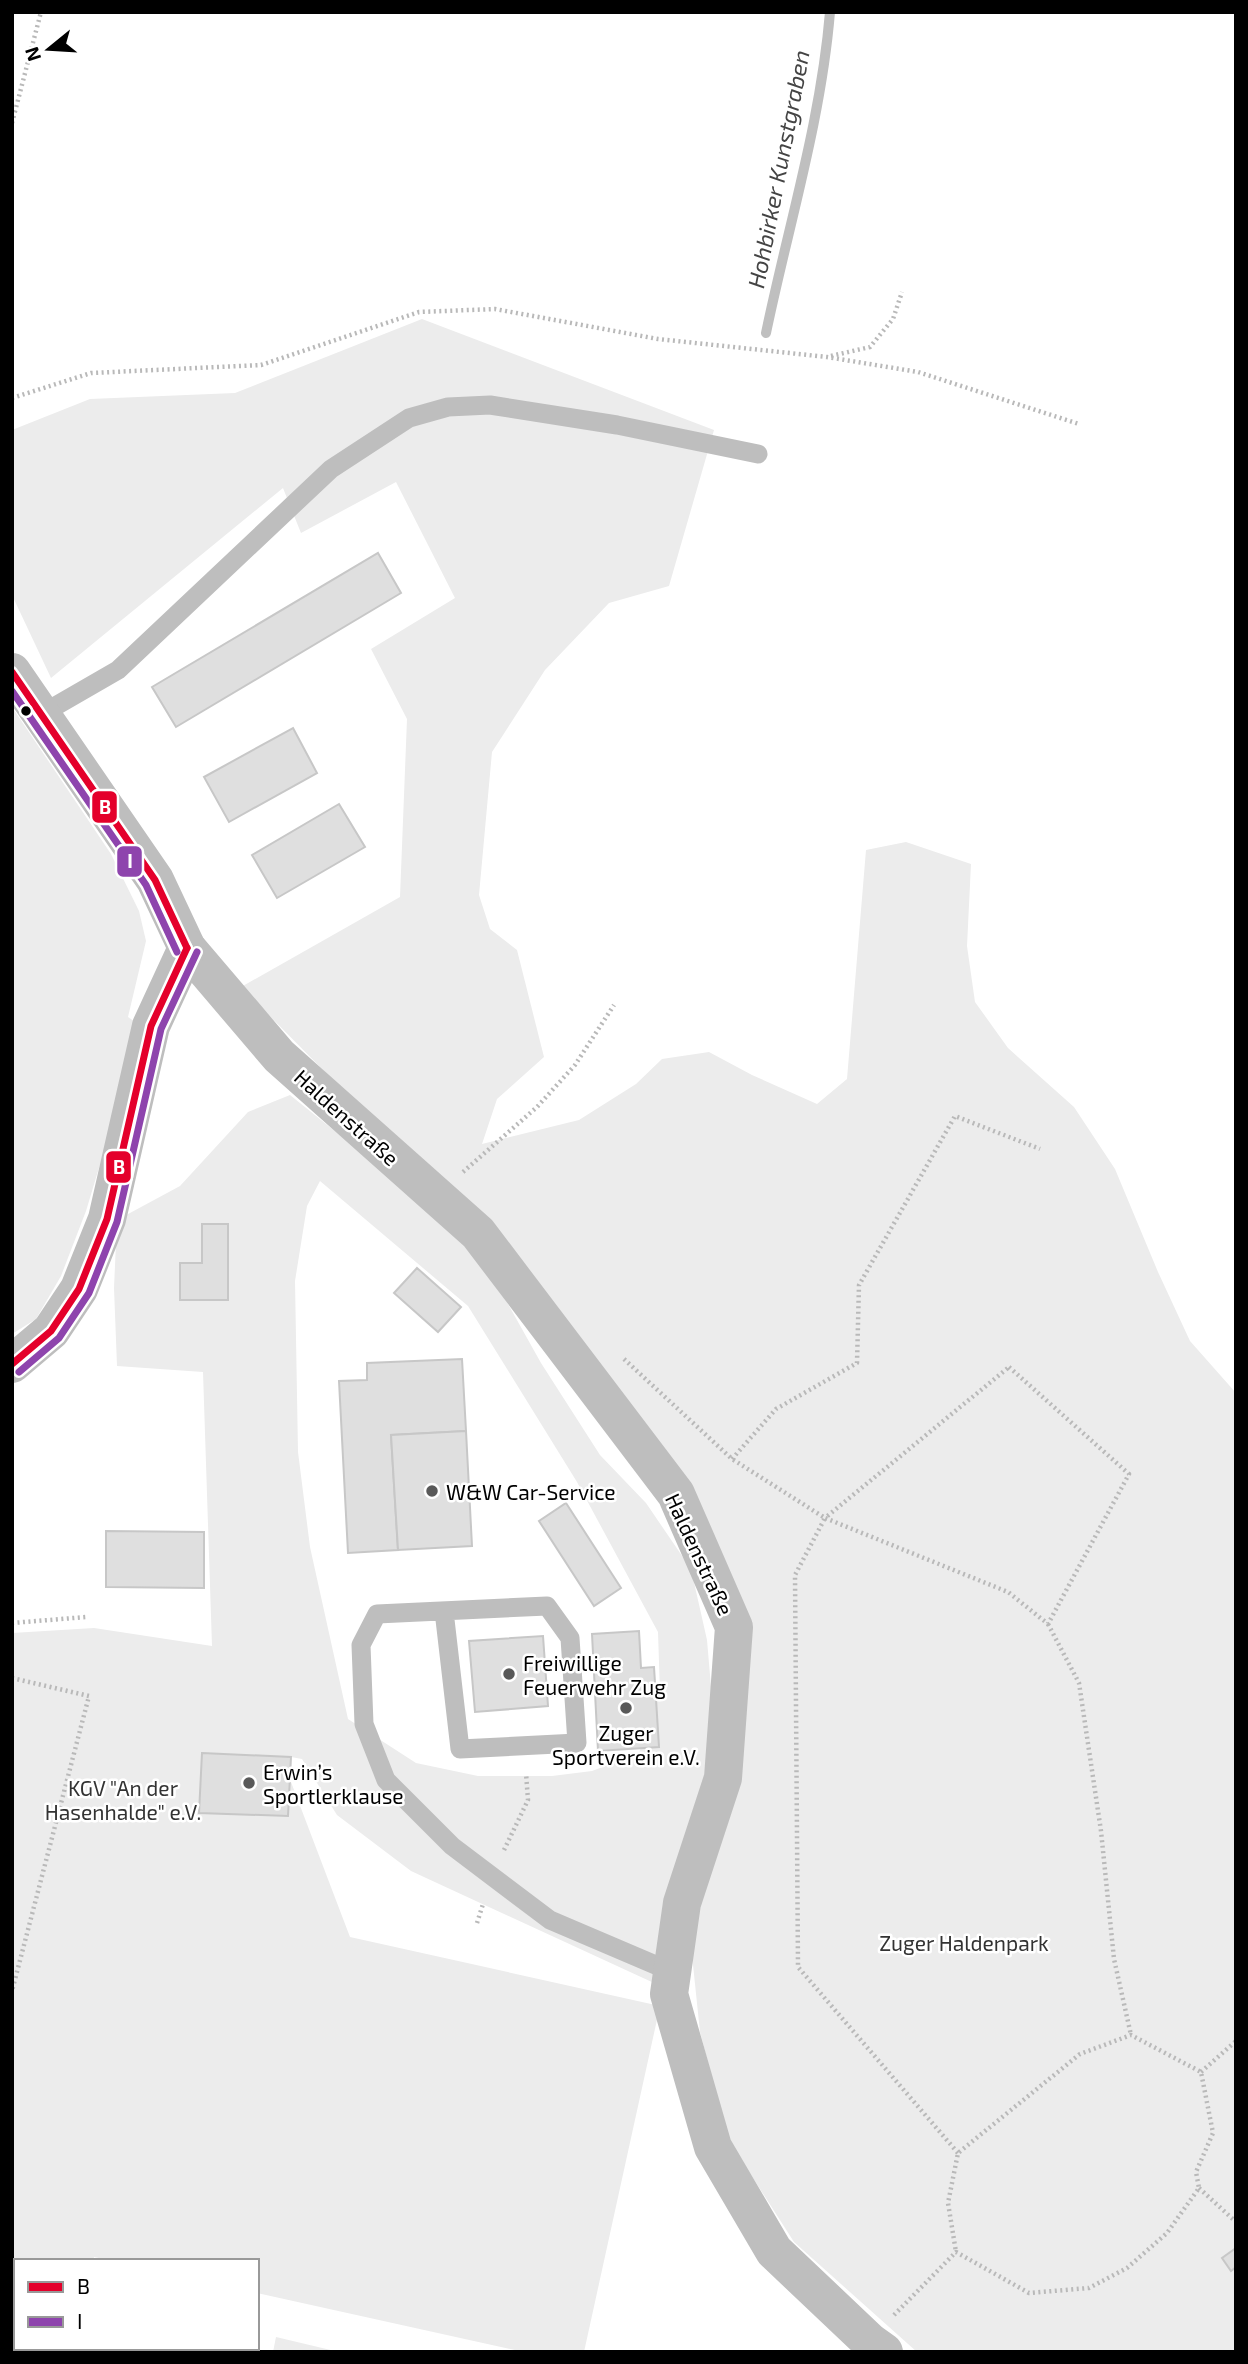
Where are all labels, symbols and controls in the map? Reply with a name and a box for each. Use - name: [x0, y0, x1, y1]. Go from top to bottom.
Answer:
- north arrow: [14, 14, 84, 84]
- text: N: [19, 44, 45, 64]
- water label: Hohbirker Kunstgraben: [741, 48, 815, 290]
- unlabelled marker: [19, 704, 33, 718]
- line badge: B: [91, 790, 118, 824]
- text: B: [99, 795, 111, 818]
- line badge: I: [116, 845, 143, 878]
- text: I: [127, 849, 133, 872]
- street label: Haldenstraße: [290, 1064, 404, 1170]
- line badge: B: [105, 1150, 132, 1184]
- text: B: [113, 1155, 125, 1178]
- place label: W&W Car-Service: [446, 1479, 616, 1504]
- marker: W&W Car-Service: [424, 1483, 440, 1499]
- street label: Haldenstraße: [661, 1489, 739, 1619]
- place label: Freiwillige Feuerwehr Zug: [523, 1650, 666, 1699]
- marker: Freiwillige Feuerwehr Zug: [501, 1666, 517, 1682]
- marker: Zuger Sportverein e.V.: [618, 1700, 634, 1716]
- place label: Zuger Sportverein e.V.: [552, 1720, 700, 1769]
- place label: Erwin’s Sportlerklause: [263, 1759, 404, 1808]
- park label: KGV "An der Hasenhalde" e.V.: [45, 1775, 201, 1824]
- marker: Erwin’s Sportlerklause: [241, 1775, 257, 1791]
- park label: Zuger Haldenpark: [879, 1930, 1049, 1955]
- legend: [14, 2259, 259, 2350]
- text: B: [77, 2273, 90, 2298]
- text: I: [77, 2308, 83, 2333]

